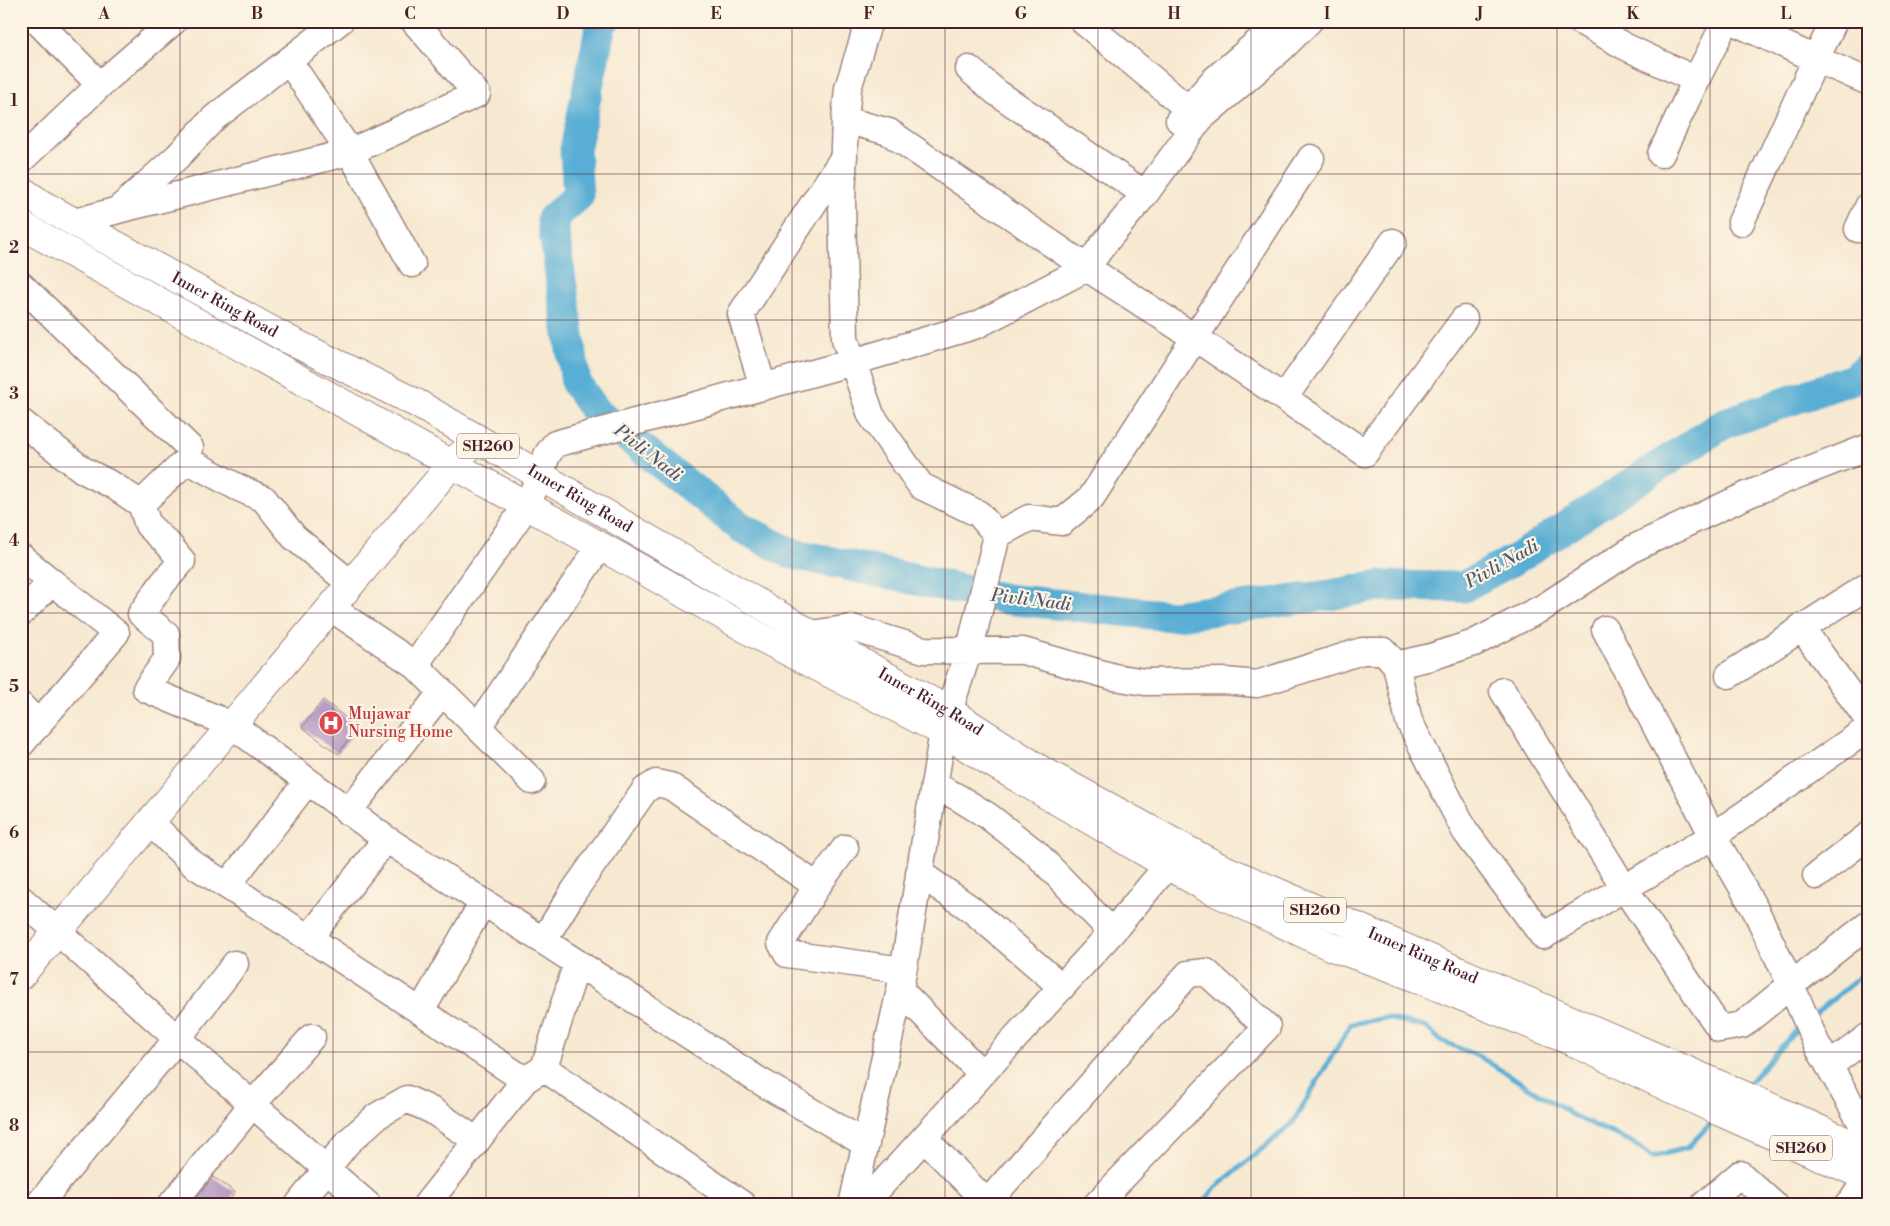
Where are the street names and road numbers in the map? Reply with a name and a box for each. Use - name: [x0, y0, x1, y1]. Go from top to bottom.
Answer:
- street label: Inner Ring Road: [168, 268, 281, 342]
- road number: SH260: [457, 434, 519, 458]
- street label: Inner Ring Road: [524, 460, 636, 537]
- street label: Inner Ring Road: [875, 663, 987, 740]
- road number: SH260: [1284, 898, 1346, 922]
- street label: Inner Ring Road: [1365, 923, 1481, 988]
- road number: SH260: [1770, 1136, 1832, 1160]

